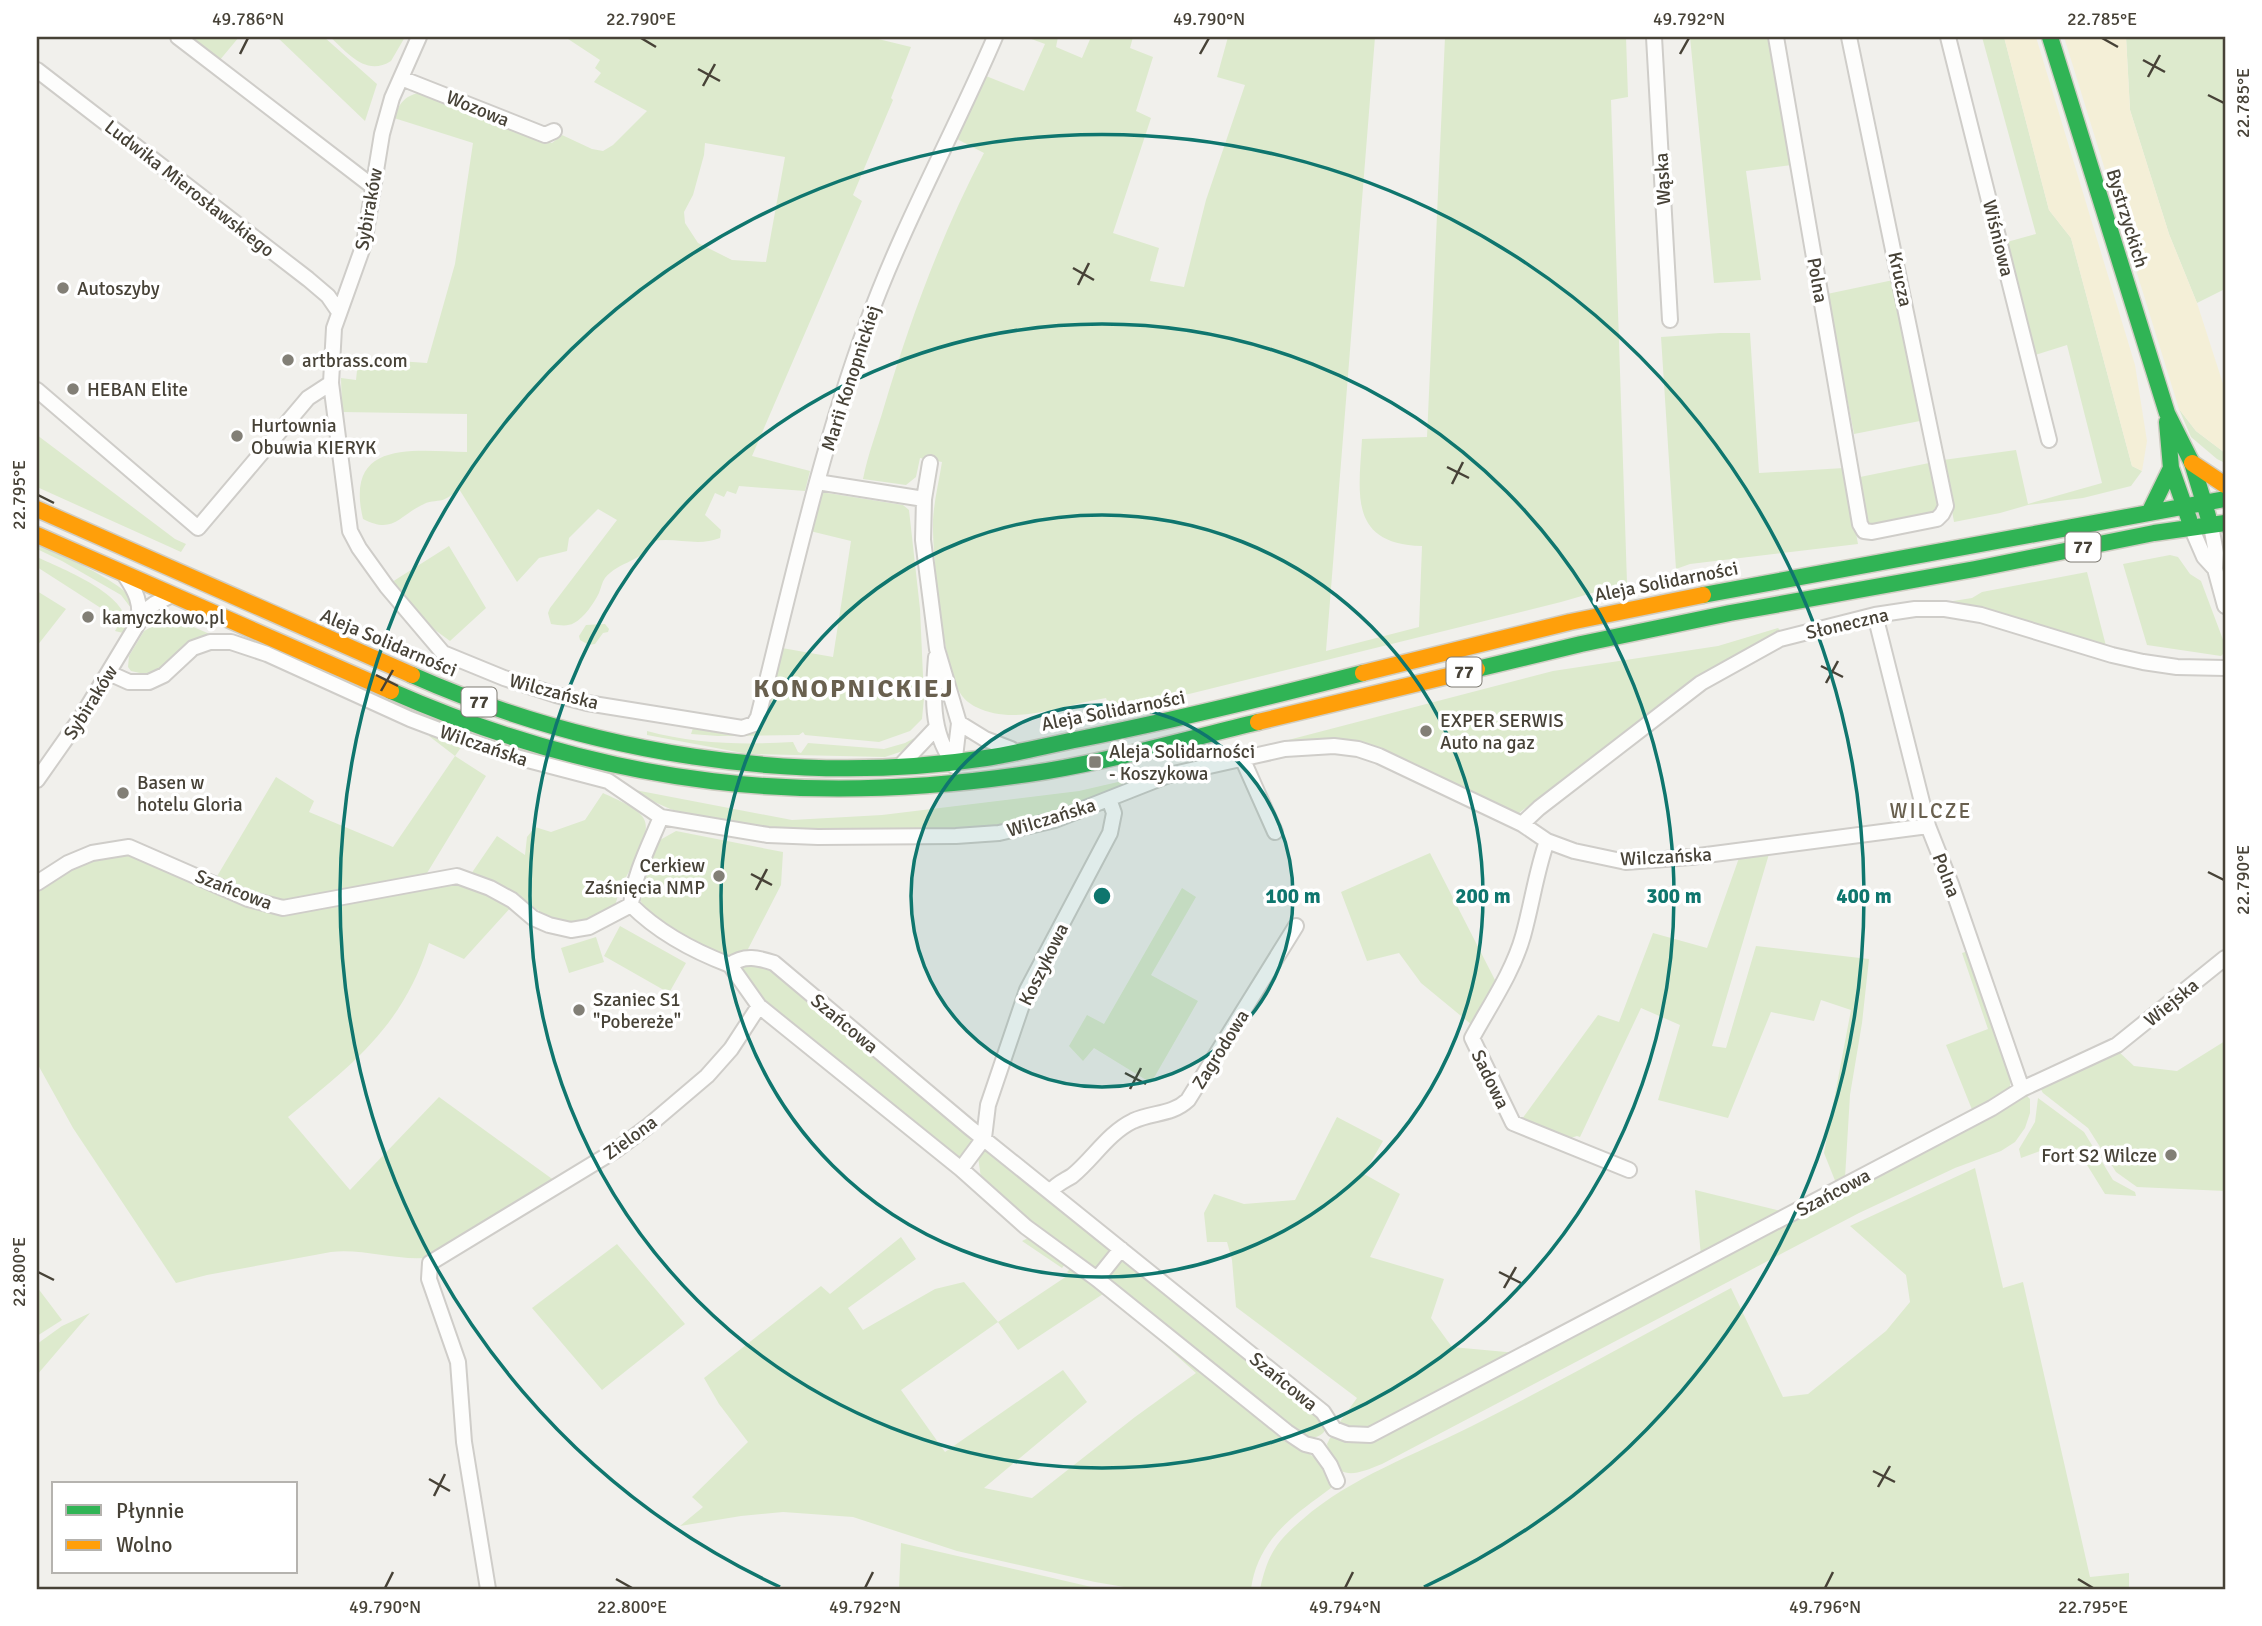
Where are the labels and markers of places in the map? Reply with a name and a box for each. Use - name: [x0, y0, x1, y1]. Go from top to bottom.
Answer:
- place label: Autoszyby: [77, 277, 160, 301]
- marker: Autoszyby: [55, 280, 71, 296]
- place label: artbrass.com: [302, 349, 408, 373]
- marker: artbrass.com: [280, 352, 296, 368]
- place label: HEBAN Elite: [87, 378, 188, 402]
- marker: HEBAN Elite: [65, 381, 81, 397]
- place label: Hurtownia Obuwia KIERYK: [251, 414, 377, 460]
- marker: Hurtownia Obuwia KIERYK: [229, 428, 245, 444]
- place label: kamyczkowo.pl: [102, 606, 225, 630]
- marker: kamyczkowo.pl: [80, 609, 96, 625]
- place label: EXPER SERWIS Auto na gaz: [1440, 709, 1564, 755]
- marker: EXPER SERWIS Auto na gaz: [1418, 723, 1434, 739]
- place label: Aleja Solidarności - Koszykowa: [1109, 740, 1255, 786]
- marker: Aleja Solidarności - Koszykowa: [1087, 754, 1103, 770]
- place label: Basen w hotelu Gloria: [137, 771, 243, 817]
- marker: Basen w hotelu Gloria: [115, 785, 131, 801]
- place label: Cerkiew Zaśnięcia NMP: [585, 854, 705, 900]
- marker: Cerkiew Zaśnięcia NMP: [711, 868, 727, 884]
- centre of rings: [1090, 884, 1114, 908]
- place label: Szaniec S1 "Pobereże": [593, 988, 681, 1034]
- marker: Szaniec S1 "Pobereże": [571, 1002, 587, 1018]
- place label: Fort S2 Wilcze: [2041, 1144, 2157, 1168]
- marker: Fort S2 Wilcze: [2163, 1147, 2179, 1163]

